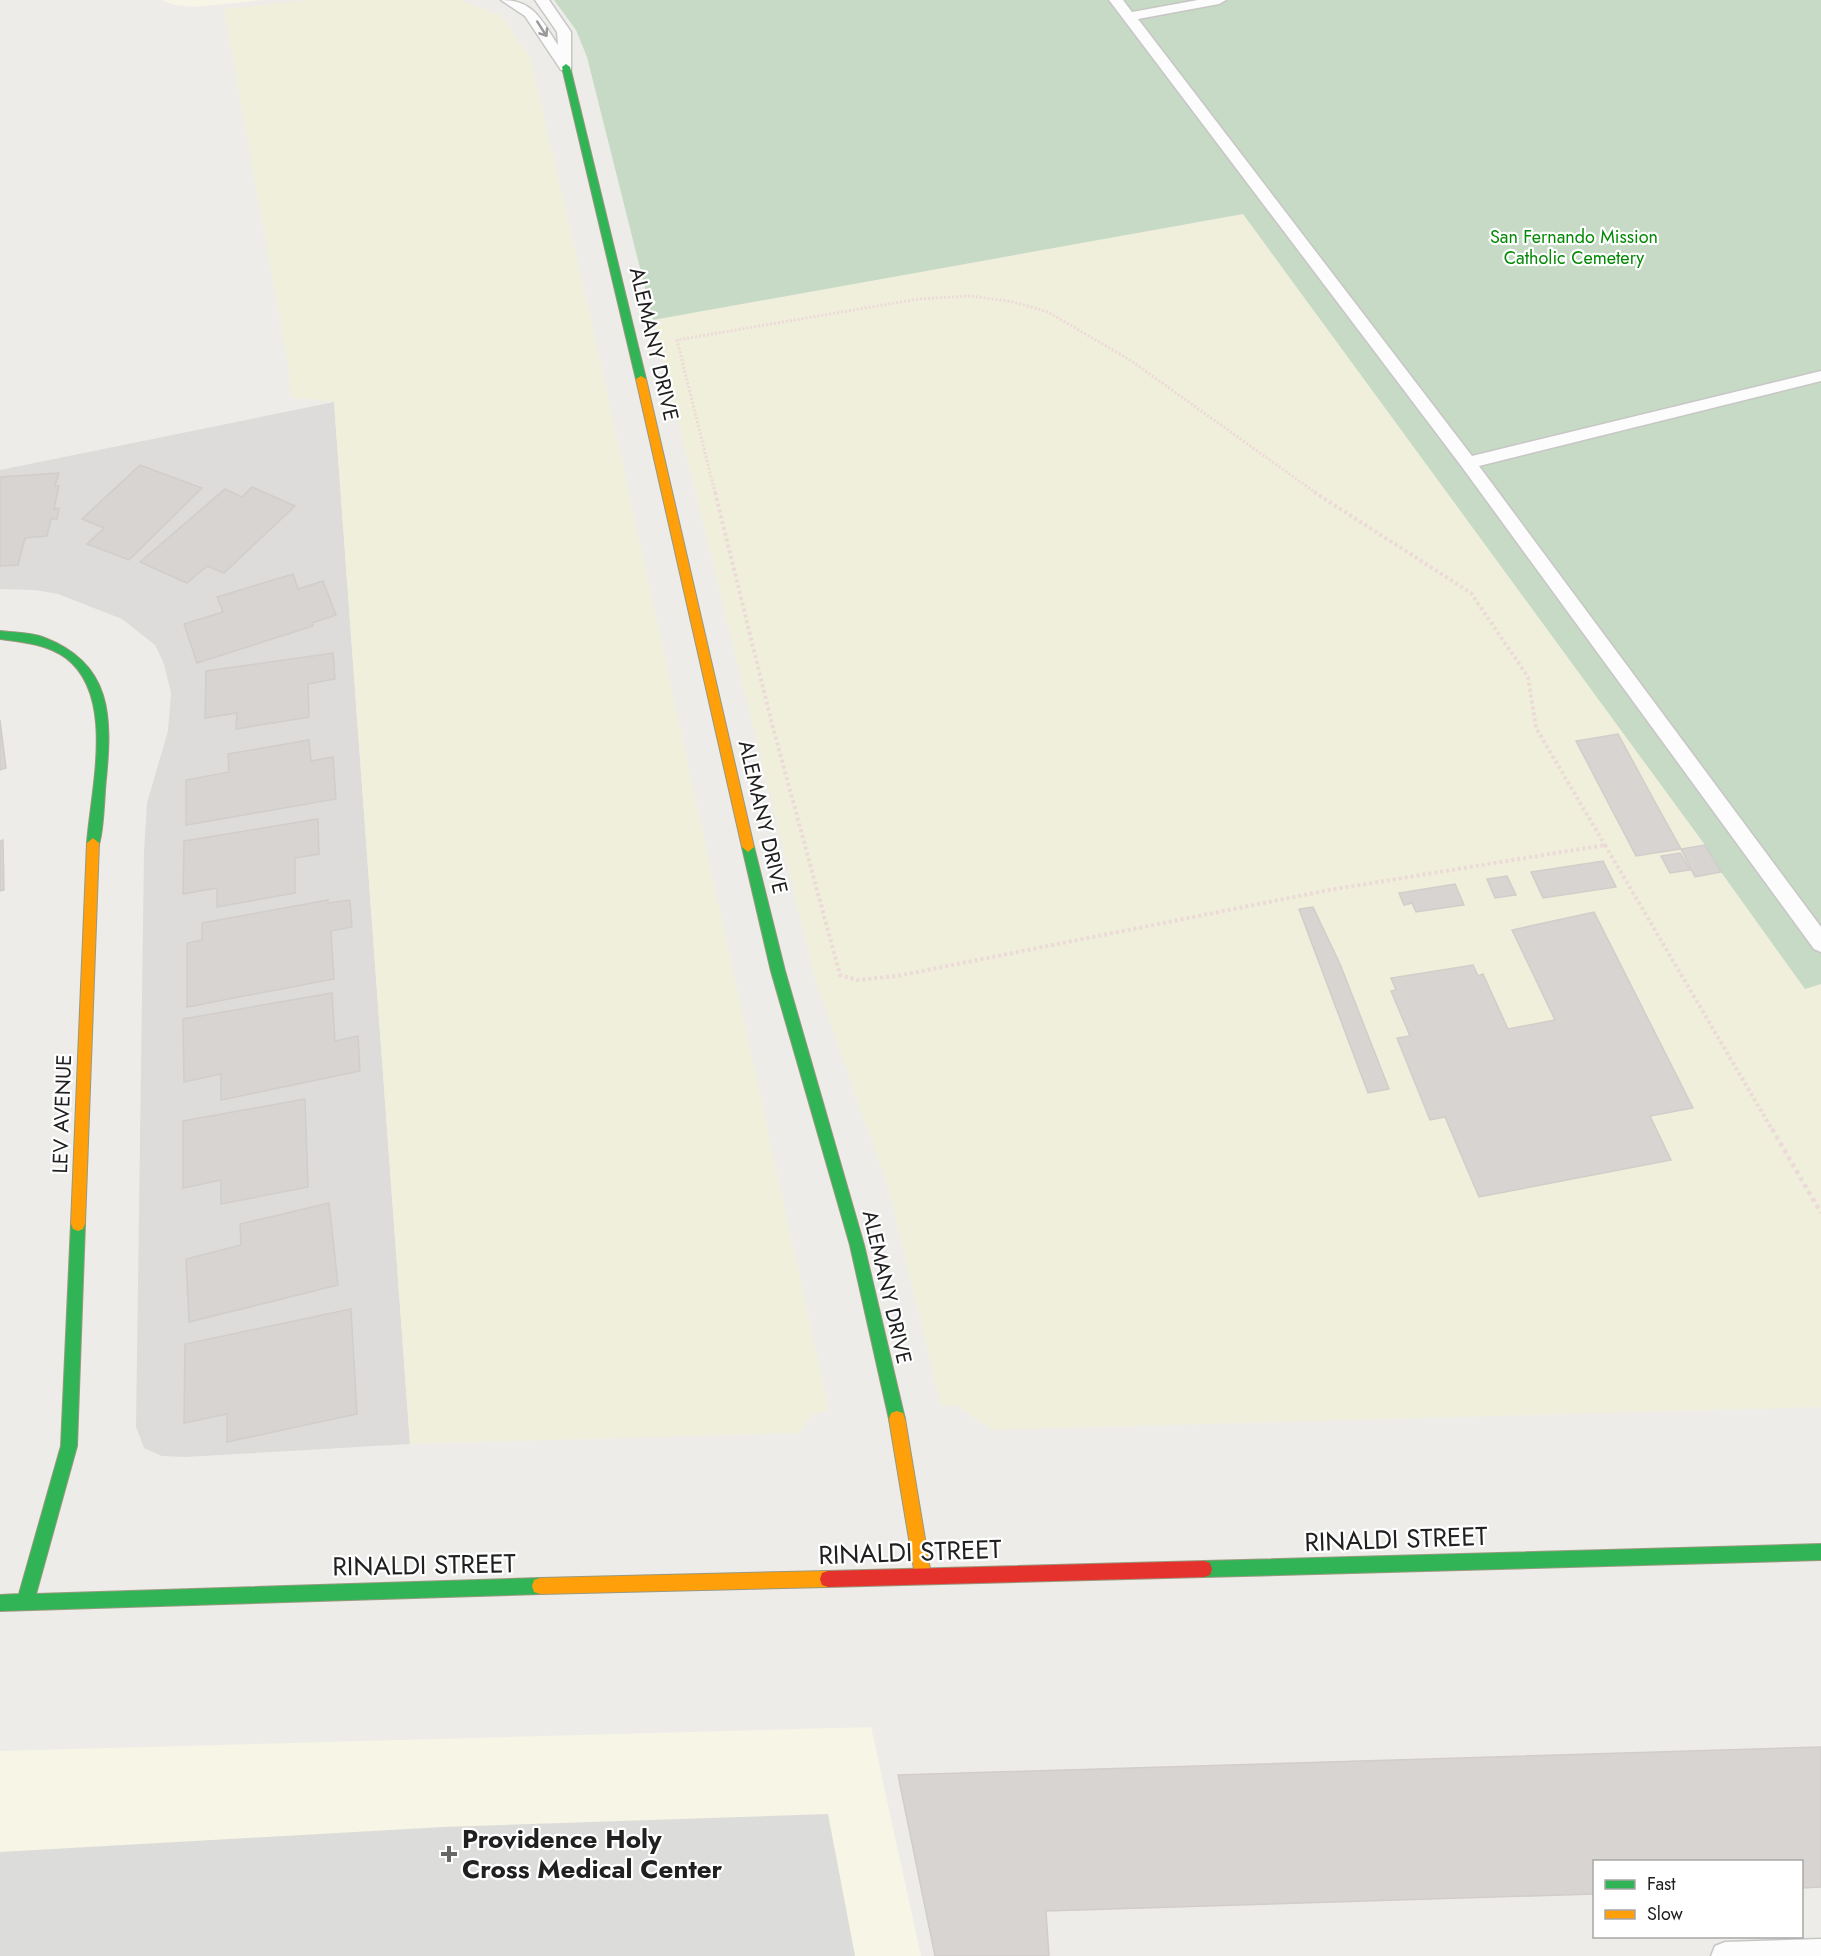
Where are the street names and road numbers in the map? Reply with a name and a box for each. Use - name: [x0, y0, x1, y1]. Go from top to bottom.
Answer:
- street label: ALEMANY DRIVE: [622, 264, 686, 424]
- street label: ALEMANY DRIVE: [731, 737, 795, 897]
- street label: LEV AVENUE: [45, 1054, 79, 1174]
- street label: ALEMANY DRIVE: [855, 1207, 919, 1367]
- street label: RINALDI STREET: [1304, 1517, 1488, 1561]
- street label: RINALDI STREET: [818, 1530, 1002, 1574]
- street label: RINALDI STREET: [332, 1544, 516, 1586]

